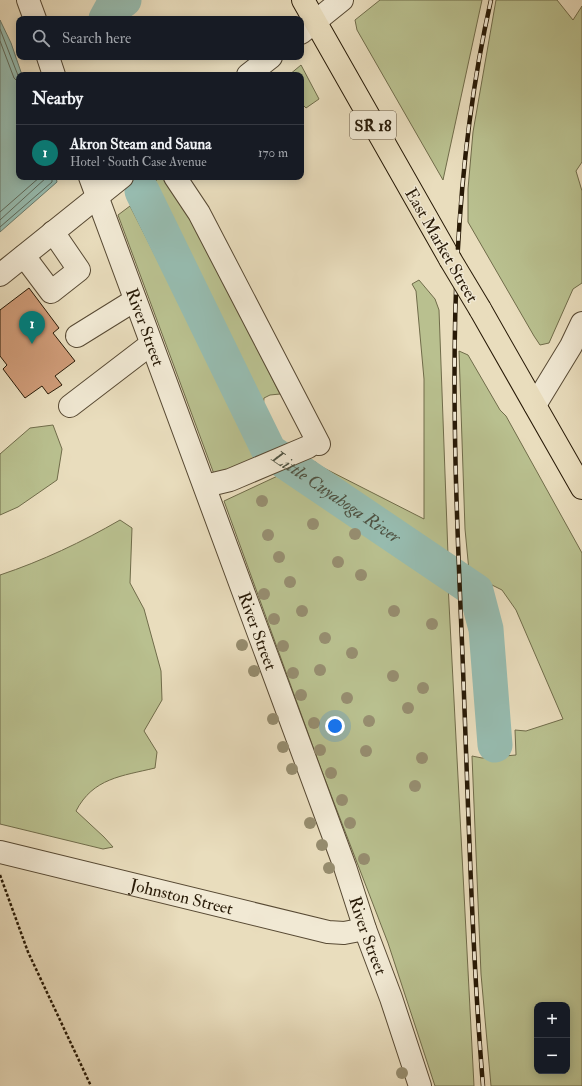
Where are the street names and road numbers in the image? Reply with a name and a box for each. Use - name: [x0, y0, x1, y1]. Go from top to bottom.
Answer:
- road number: SR 18: [350, 111, 396, 139]
- street label: East Market Street: [400, 184, 483, 307]
- street label: River Street: [121, 285, 169, 370]
- street label: River Street: [233, 589, 282, 674]
- street label: Johnston Street: [127, 874, 236, 920]
- street label: River Street: [344, 894, 392, 978]

